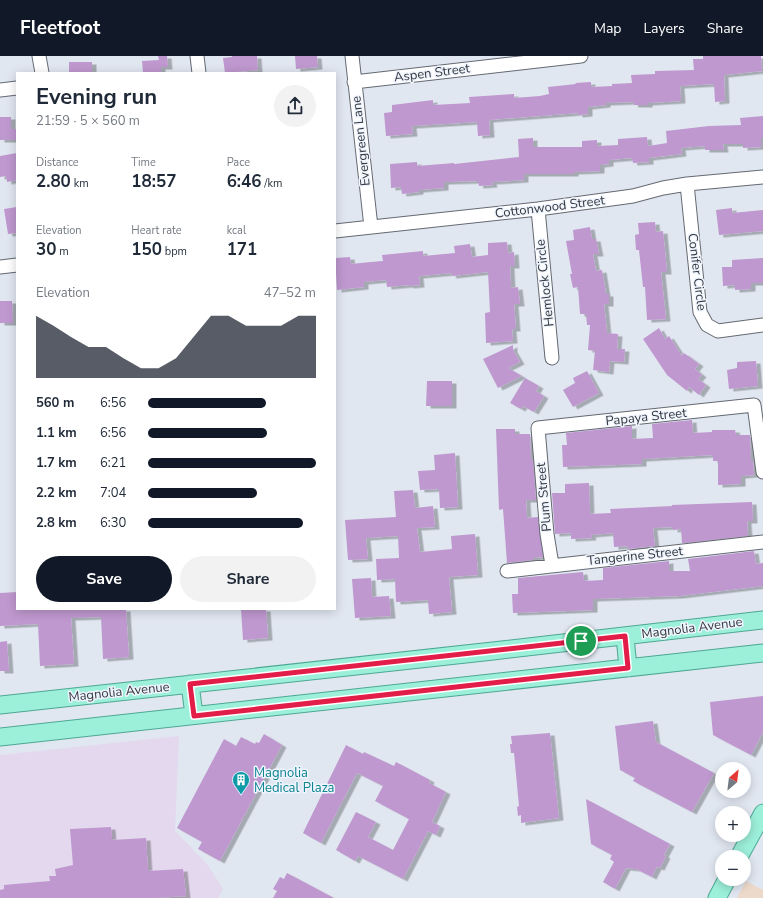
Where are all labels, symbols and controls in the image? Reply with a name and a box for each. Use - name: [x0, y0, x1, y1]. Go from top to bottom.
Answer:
- text: Fleetfoot: [20, 15, 100, 41]
- text: Map: [594, 19, 621, 38]
- text: Layers: [643, 19, 685, 38]
- text: Share: [707, 19, 743, 38]
- street label: Aspen Street: [393, 59, 471, 87]
- text: Evening run: [36, 82, 157, 112]
- button: share: [274, 85, 316, 127]
- street label: Evergreen Lane: [347, 95, 375, 187]
- text: 21:59 · 5 × 560 m: [36, 112, 140, 130]
- text: Distance: [36, 155, 79, 170]
- text: Time: [131, 155, 156, 170]
- text: Pace: [227, 155, 250, 170]
- text: 2.80: [36, 170, 71, 193]
- text: 18:57: [131, 170, 176, 193]
- text: 6:46: [227, 170, 261, 193]
- text: km: [71, 176, 89, 191]
- text: /km: [261, 176, 282, 191]
- street label: Cottonwood Street: [494, 191, 606, 223]
- text: Elevation: [36, 223, 82, 238]
- text: Heart rate: [131, 223, 182, 238]
- text: kcal: [227, 223, 246, 238]
- street label: Conifer Circle: [683, 232, 711, 312]
- text: 30: [36, 238, 56, 261]
- text: 150: [131, 238, 162, 261]
- text: 171: [227, 238, 257, 261]
- street label: Hemlock Circle: [531, 238, 559, 328]
- text: m: [56, 244, 69, 259]
- text: bpm: [162, 244, 187, 259]
- text: Elevation: [36, 284, 90, 302]
- text: 47–52 m: [264, 284, 316, 302]
- text: 560 m: [36, 394, 74, 412]
- text: 6:56: [100, 394, 126, 412]
- street label: Papaya Street: [605, 404, 688, 430]
- text: 1.1 km: [36, 424, 77, 442]
- text: 6:56: [100, 424, 126, 442]
- text: 1.7 km: [36, 454, 77, 472]
- text: 6:21: [100, 454, 126, 472]
- street label: Plum Street: [532, 461, 556, 532]
- text: 2.2 km: [36, 484, 77, 502]
- text: 7:04: [100, 484, 126, 502]
- text: 2.8 km: [36, 514, 77, 532]
- text: 6:30: [100, 514, 126, 532]
- street label: Tangerine Street: [586, 542, 684, 570]
- button: Save: [36, 556, 172, 602]
- button: Share: [180, 556, 316, 602]
- street label: Magnolia Avenue: [640, 613, 744, 643]
- pin: [564, 624, 598, 658]
- icon: arrive: [570, 630, 592, 652]
- street label: Magnolia Avenue: [68, 678, 171, 706]
- north arrow: [715, 762, 751, 798]
- map controls: [715, 762, 751, 886]
- place label: Magnolia Medical Plaza: [254, 764, 334, 797]
- building icon: Magnolia Medical Plaza: [231, 770, 251, 795]
- button: +: [715, 806, 751, 842]
- button: −: [715, 850, 751, 886]

